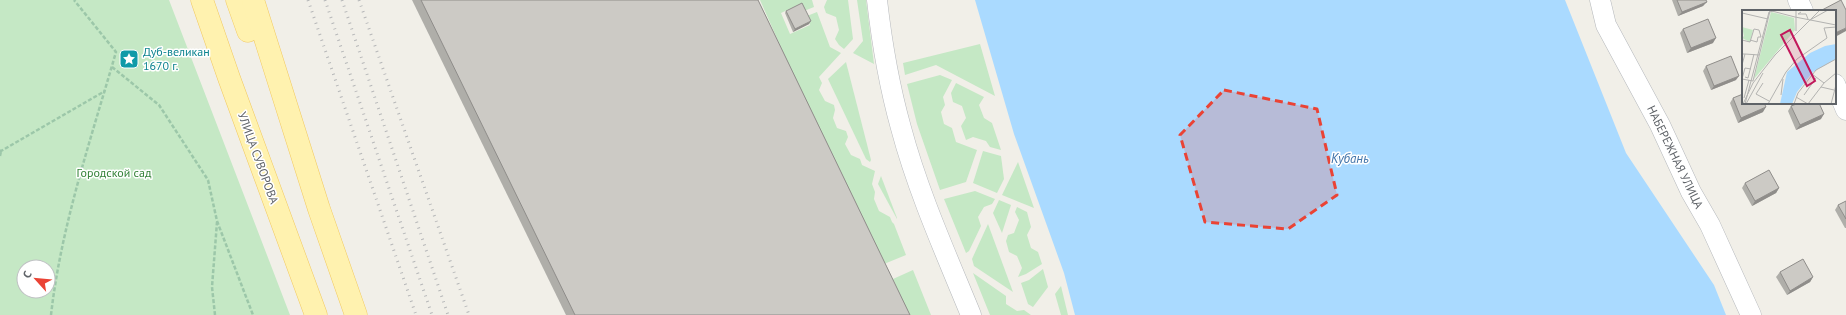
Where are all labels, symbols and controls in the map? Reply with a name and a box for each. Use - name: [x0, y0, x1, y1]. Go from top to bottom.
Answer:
- inset map: [1742, 10, 1836, 104]
- place label: Дуб-великан 1670 г.: [143, 44, 210, 73]
- place icon: Дуб-великан 1670 г.: [118, 48, 140, 70]
- street label: НАБЕРЕЖНАЯ УЛИЦА: [1644, 103, 1707, 211]
- street label: УЛИЦА СУВОРОВА: [235, 110, 282, 206]
- water label: Кубань: [1331, 150, 1369, 167]
- park label: Городской сад: [77, 165, 152, 180]
- north arrow: [16, 259, 56, 299]
- text: С: [19, 269, 35, 280]

